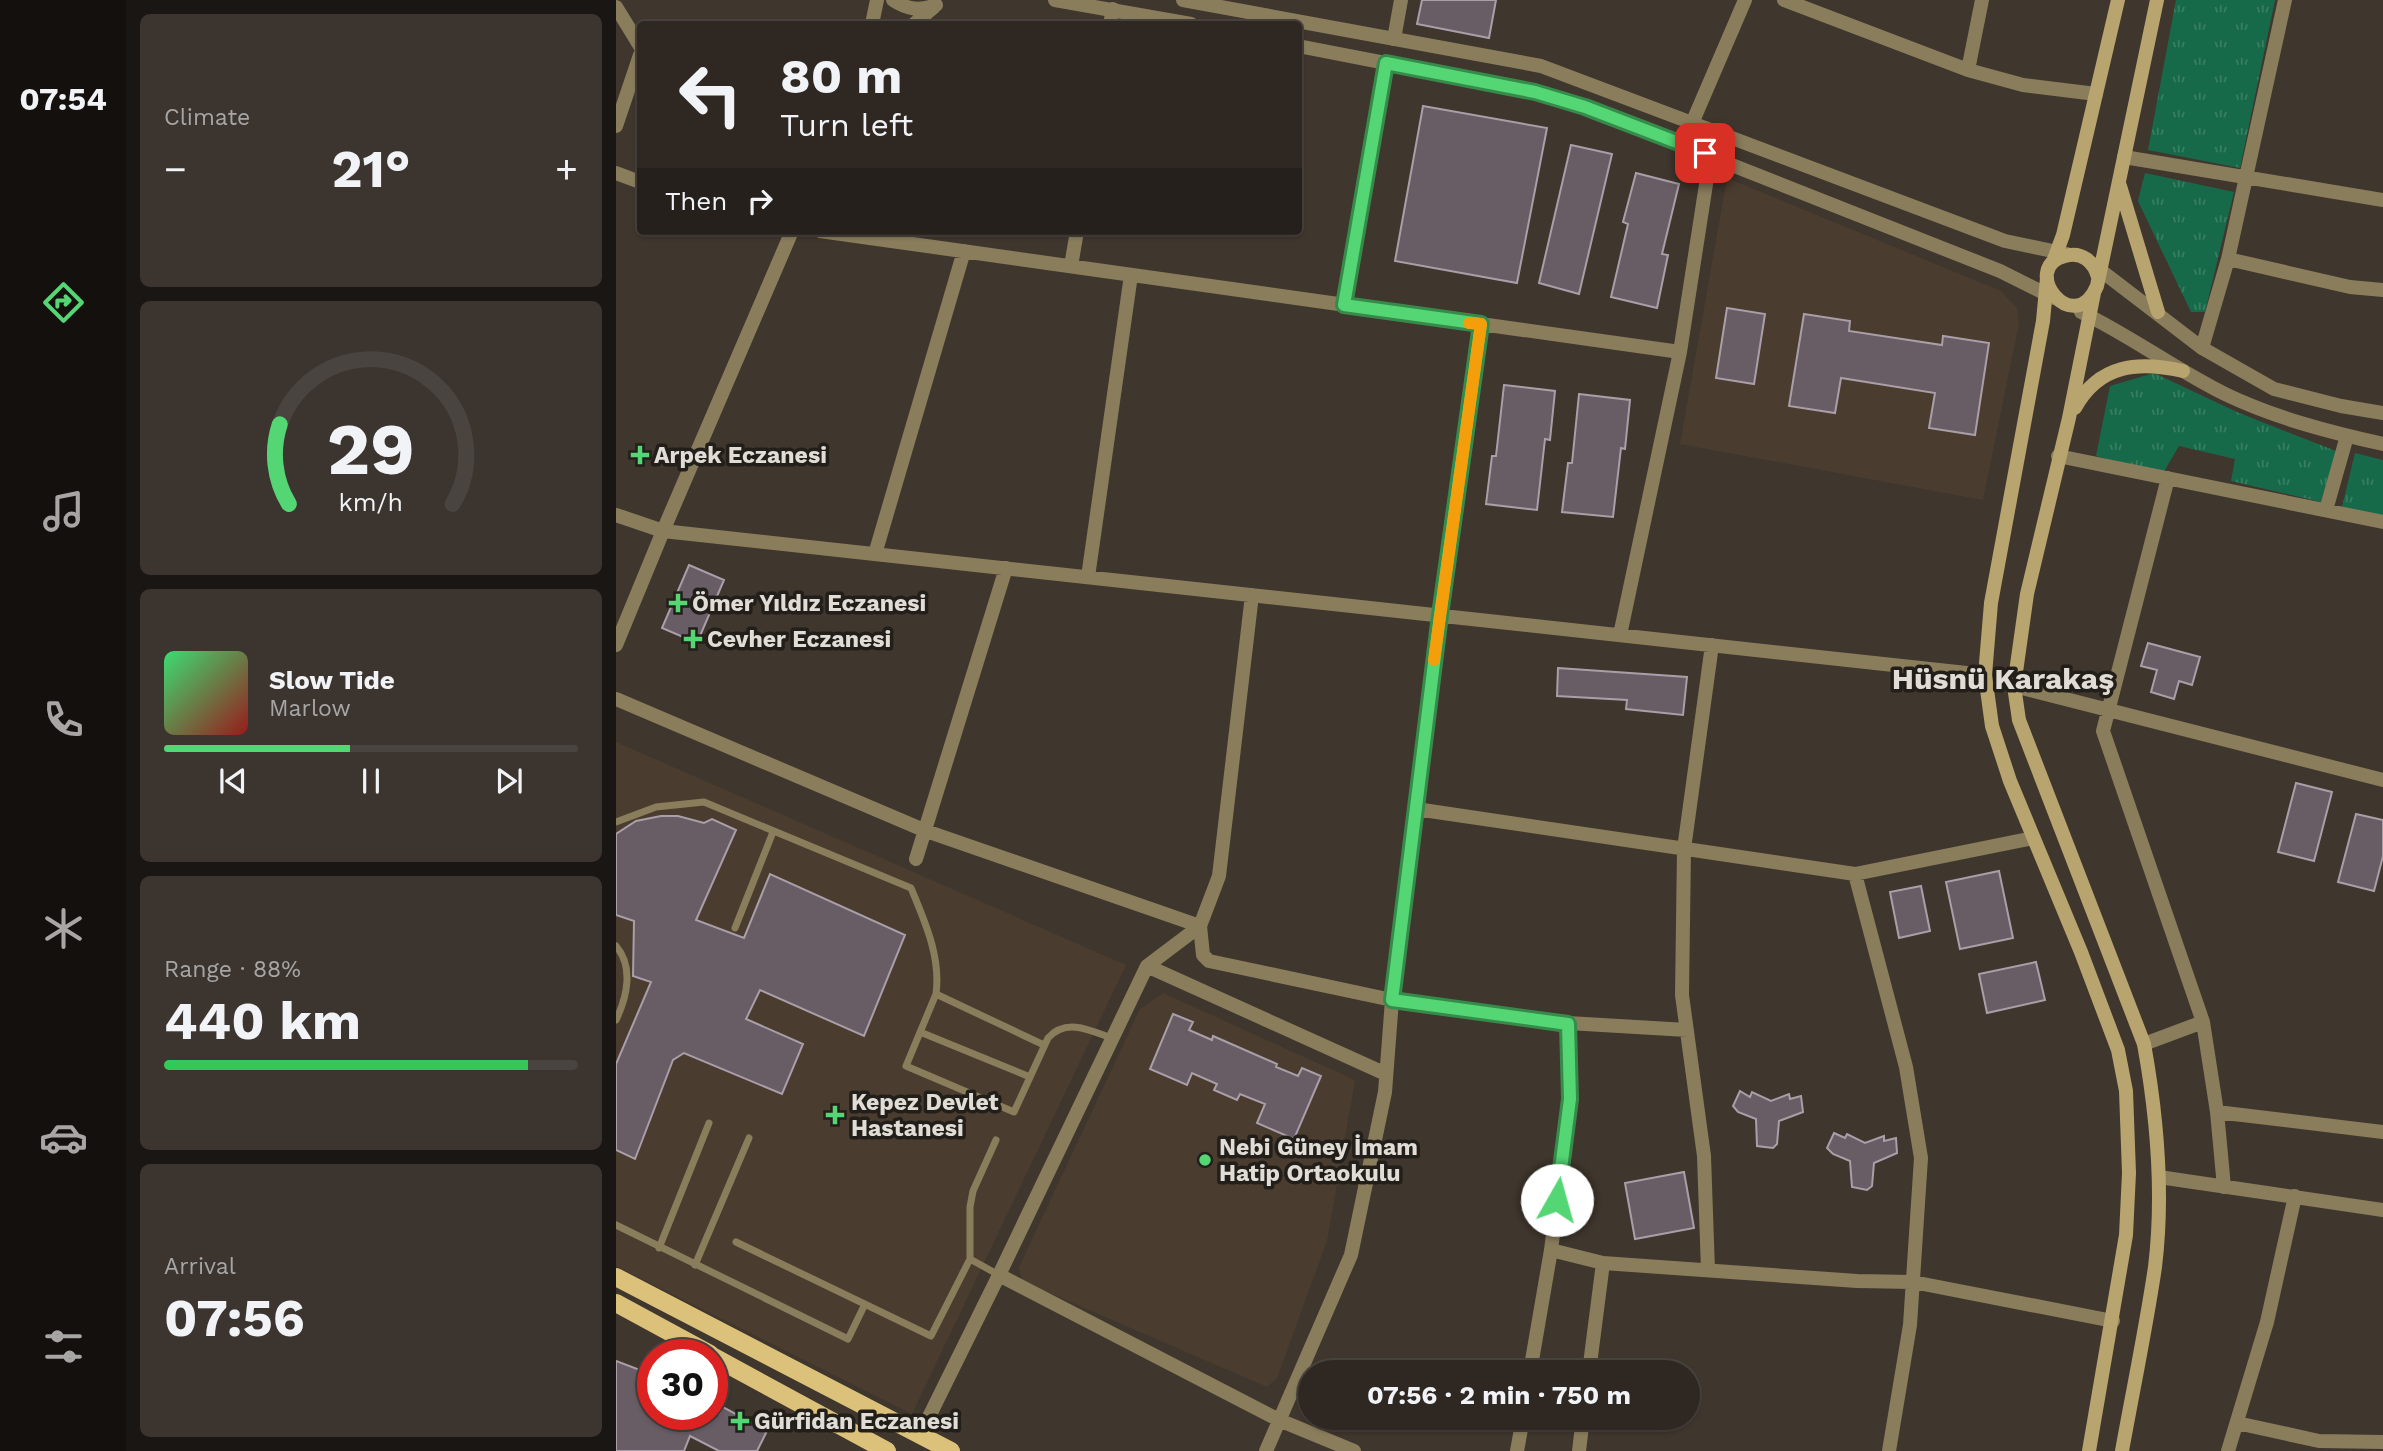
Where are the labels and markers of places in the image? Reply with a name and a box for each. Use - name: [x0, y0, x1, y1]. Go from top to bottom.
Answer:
- pin: [1675, 123, 1735, 183]
- place label: Arpek Eczanesi: [654, 442, 827, 469]
- marker: Arpek Eczanesi: [632, 447, 648, 463]
- place label: Ömer Yıldız Eczanesi: [692, 590, 926, 617]
- marker: Ömer Yıldız Eczanesi: [670, 595, 686, 611]
- place label: Cevher Eczanesi: [707, 626, 891, 653]
- marker: Cevher Eczanesi: [685, 631, 701, 647]
- place label: Kepez Devlet Hastanesi: [851, 1089, 999, 1142]
- marker: Kepez Devlet Hastanesi: [825, 1105, 845, 1125]
- place label: Nebi Güney İmam Hatip Ortaokulu: [1219, 1134, 1418, 1187]
- marker: Nebi Güney İmam Hatip Ortaokulu: [1197, 1152, 1213, 1168]
- place label: Gürfidan Eczanesi: [754, 1408, 959, 1435]
- marker: Gürfidan Eczanesi: [732, 1413, 748, 1429]

